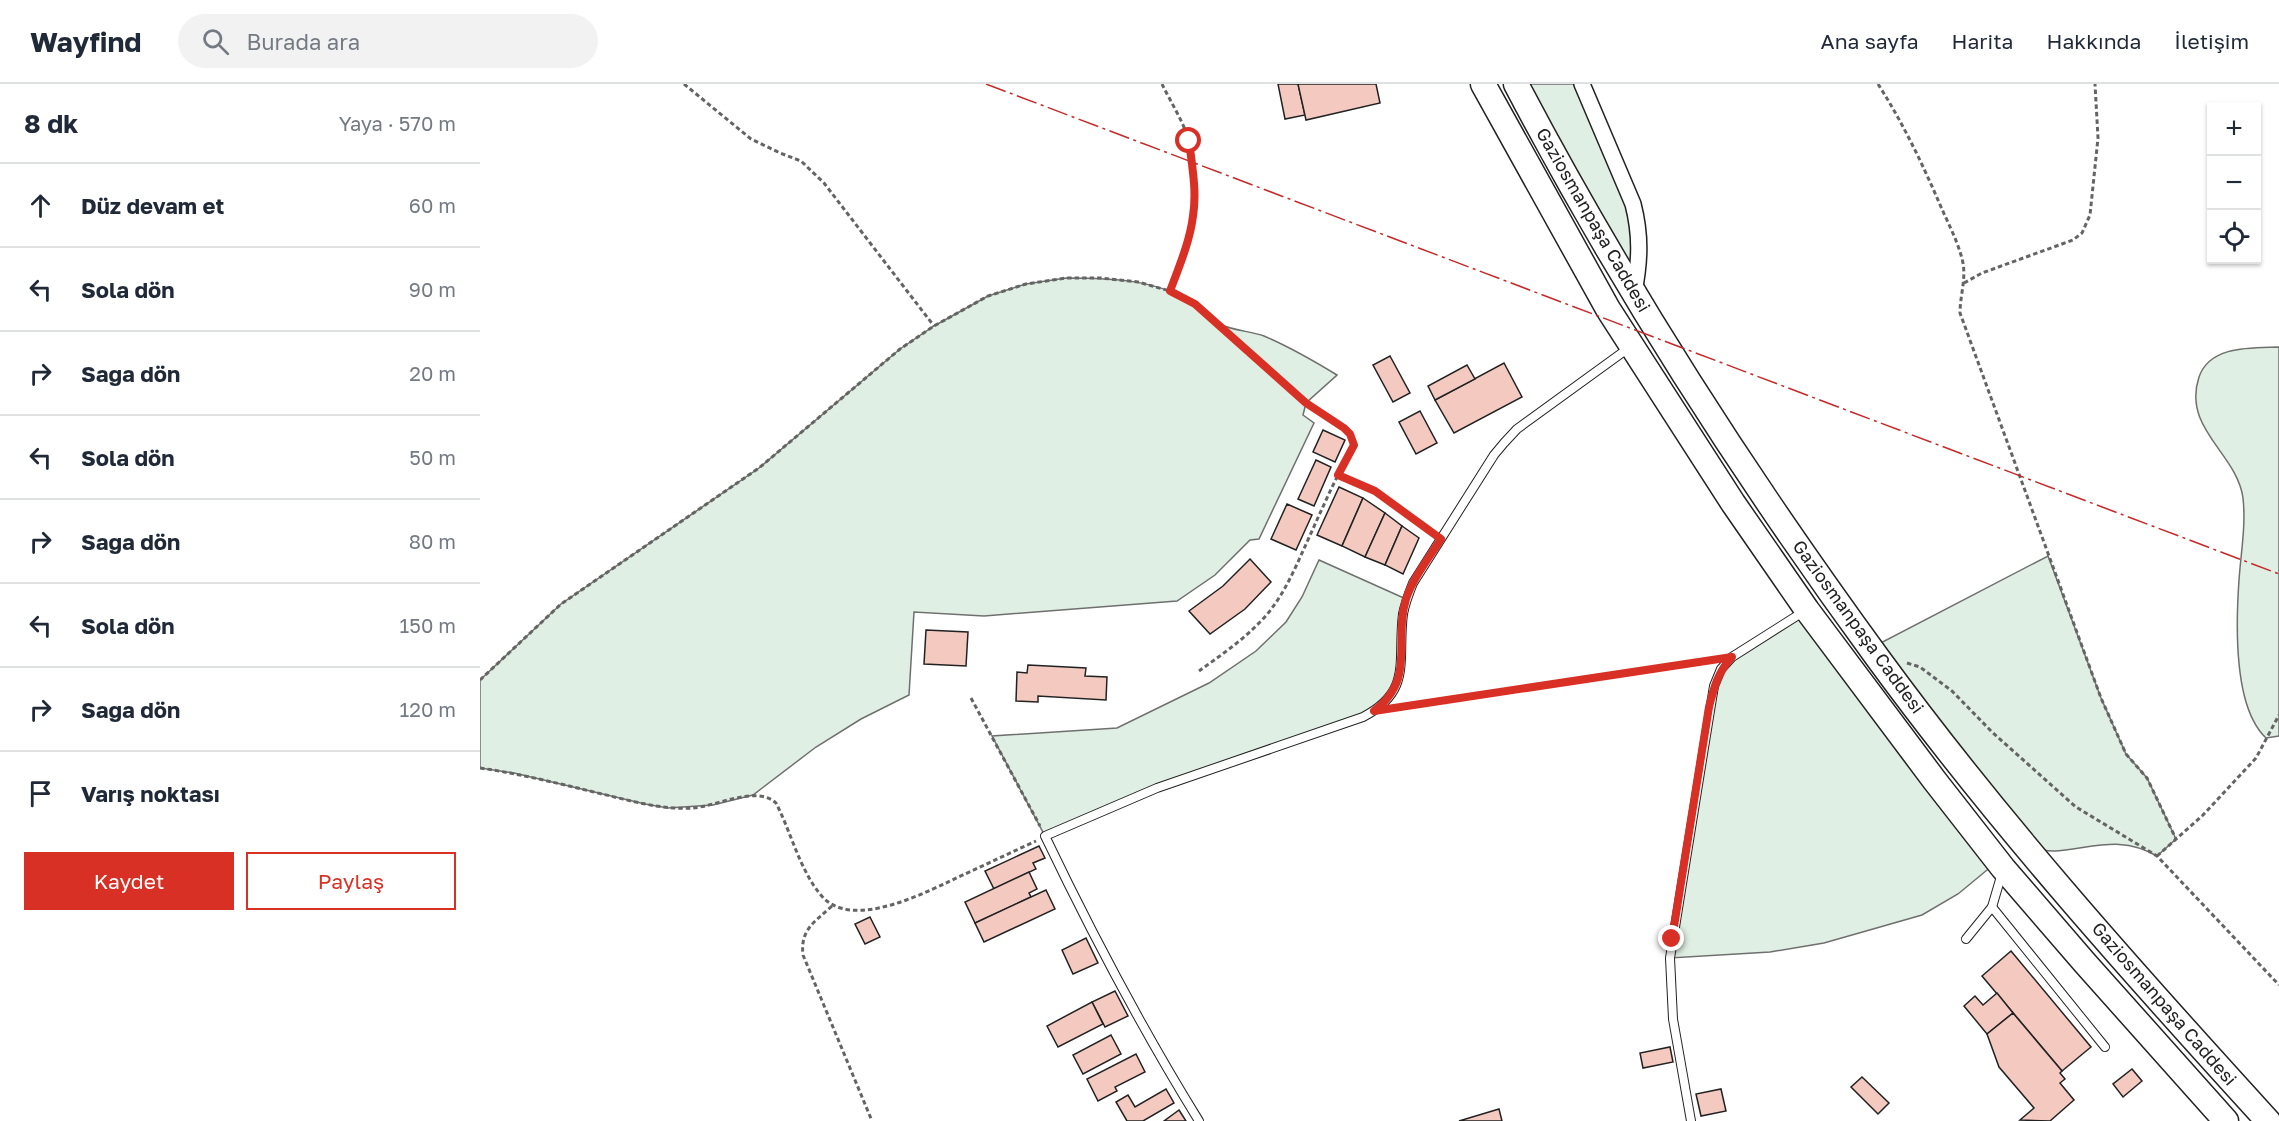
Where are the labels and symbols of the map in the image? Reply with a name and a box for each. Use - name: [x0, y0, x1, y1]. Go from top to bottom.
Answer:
- street label: Gaziosmanpaşa Caddesi: [1532, 123, 1656, 316]
- route start: [1175, 127, 1201, 153]
- street label: Gaziosmanpaşa Caddesi: [1788, 535, 1929, 717]
- street label: Gaziosmanpaşa Caddesi: [2088, 917, 2242, 1089]
- route end: [1658, 925, 1684, 951]

